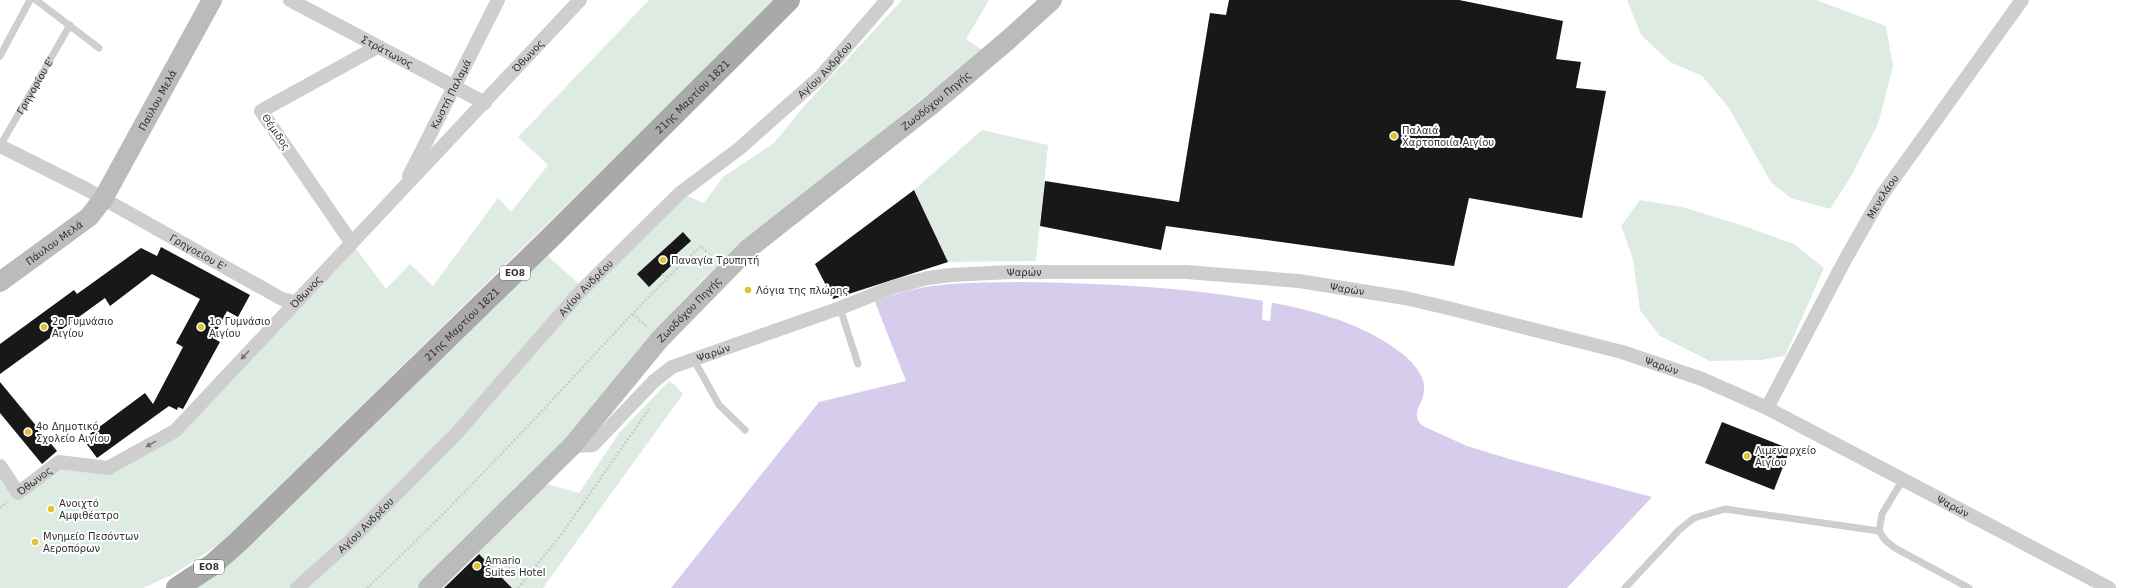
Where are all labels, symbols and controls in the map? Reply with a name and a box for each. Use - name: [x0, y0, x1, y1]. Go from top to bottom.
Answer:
- street label: Στράτωνος: [359, 33, 415, 70]
- street label: Όθωνος: [509, 37, 546, 75]
- street label: Αγίου Ανδρέου: [795, 39, 854, 100]
- street label: Γρηγορίου Ε': [14, 55, 56, 116]
- street label: Κωστή Παλαμά: [428, 57, 473, 130]
- street label: 21ης Μαρτίου 1821: [653, 57, 732, 135]
- street label: Παύλου Μελά: [136, 67, 179, 132]
- street label: Ζωοδόχου Πηγής: [899, 69, 973, 132]
- street label: Θέμιδος: [260, 112, 292, 152]
- place label: Παλαιά Χαρτοποιία Αιγίου: [1402, 125, 1494, 148]
- marker: Παλαιά Χαρτοποιία Αιγίου: [1389, 131, 1399, 141]
- street label: Μενελάου: [1864, 172, 1900, 220]
- street label: Πάυλου Μελά: [24, 218, 85, 267]
- street label: Γρηγοείου Ε': [168, 232, 229, 272]
- marker: Παναγία Τρυπητή: [658, 255, 668, 265]
- place label: Παναγία Τρυπητή: [671, 255, 759, 266]
- street label: Αγίου Ανδρέου: [556, 257, 615, 318]
- road number: ΕΟ8: [500, 266, 530, 280]
- street label: Ψαρών: [1007, 266, 1042, 278]
- street label: Όθωνος: [287, 273, 324, 311]
- street label: Ζωοδόχου Πηγής: [655, 275, 723, 344]
- street label: Ψαρών: [1329, 281, 1366, 297]
- street label: 21ης Μαρτίου 1821: [422, 285, 501, 363]
- marker: Λόγια της πλώρης: [743, 285, 753, 295]
- place label: Λόγια της πλώρης: [756, 285, 848, 296]
- place label: 2ο Γυμνάσιο Αιγίου: [52, 316, 113, 339]
- place label: 1ο Γυμνάσιο Αιγίου: [209, 316, 270, 339]
- marker: 2ο Γυμνάσιο Αιγίου: [39, 322, 49, 332]
- marker: 1ο Γυμνάσιο Αιγίου: [196, 322, 206, 332]
- street label: Ψαρών: [695, 341, 732, 363]
- one-way arrow: [241, 351, 250, 360]
- street label: Ψαρών: [1643, 355, 1680, 376]
- place label: 4ο Δημοτικό Σχολείο Αιγίου: [36, 421, 110, 444]
- marker: 4ο Δημοτικό Σχολείο Αιγίου: [23, 427, 33, 437]
- one-way arrow: [145, 441, 157, 447]
- place label: Λιμεναρχείο Αιγίου: [1755, 445, 1816, 468]
- marker: Λιμεναρχείο Αιγίου: [1742, 451, 1752, 461]
- street label: Όθωνος: [14, 464, 54, 498]
- street label: Ψαρών: [1935, 493, 1971, 519]
- street label: Αγίου Ανδρέου: [335, 495, 396, 555]
- place label: Aνοιχτό Aμφιθέατρο: [59, 498, 119, 521]
- marker: Aνοιχτό Aμφιθέατρο: [46, 504, 56, 514]
- place label: Μνημείο Πεσόντων Αεροπόρων: [43, 531, 139, 554]
- marker: Μνημείο Πεσόντων Αεροπόρων: [30, 537, 40, 547]
- place label: Amario Suites Hotel: [485, 555, 545, 578]
- road number: ΕΟ8: [194, 560, 224, 574]
- marker: Amario Suites Hotel: [472, 561, 482, 571]

